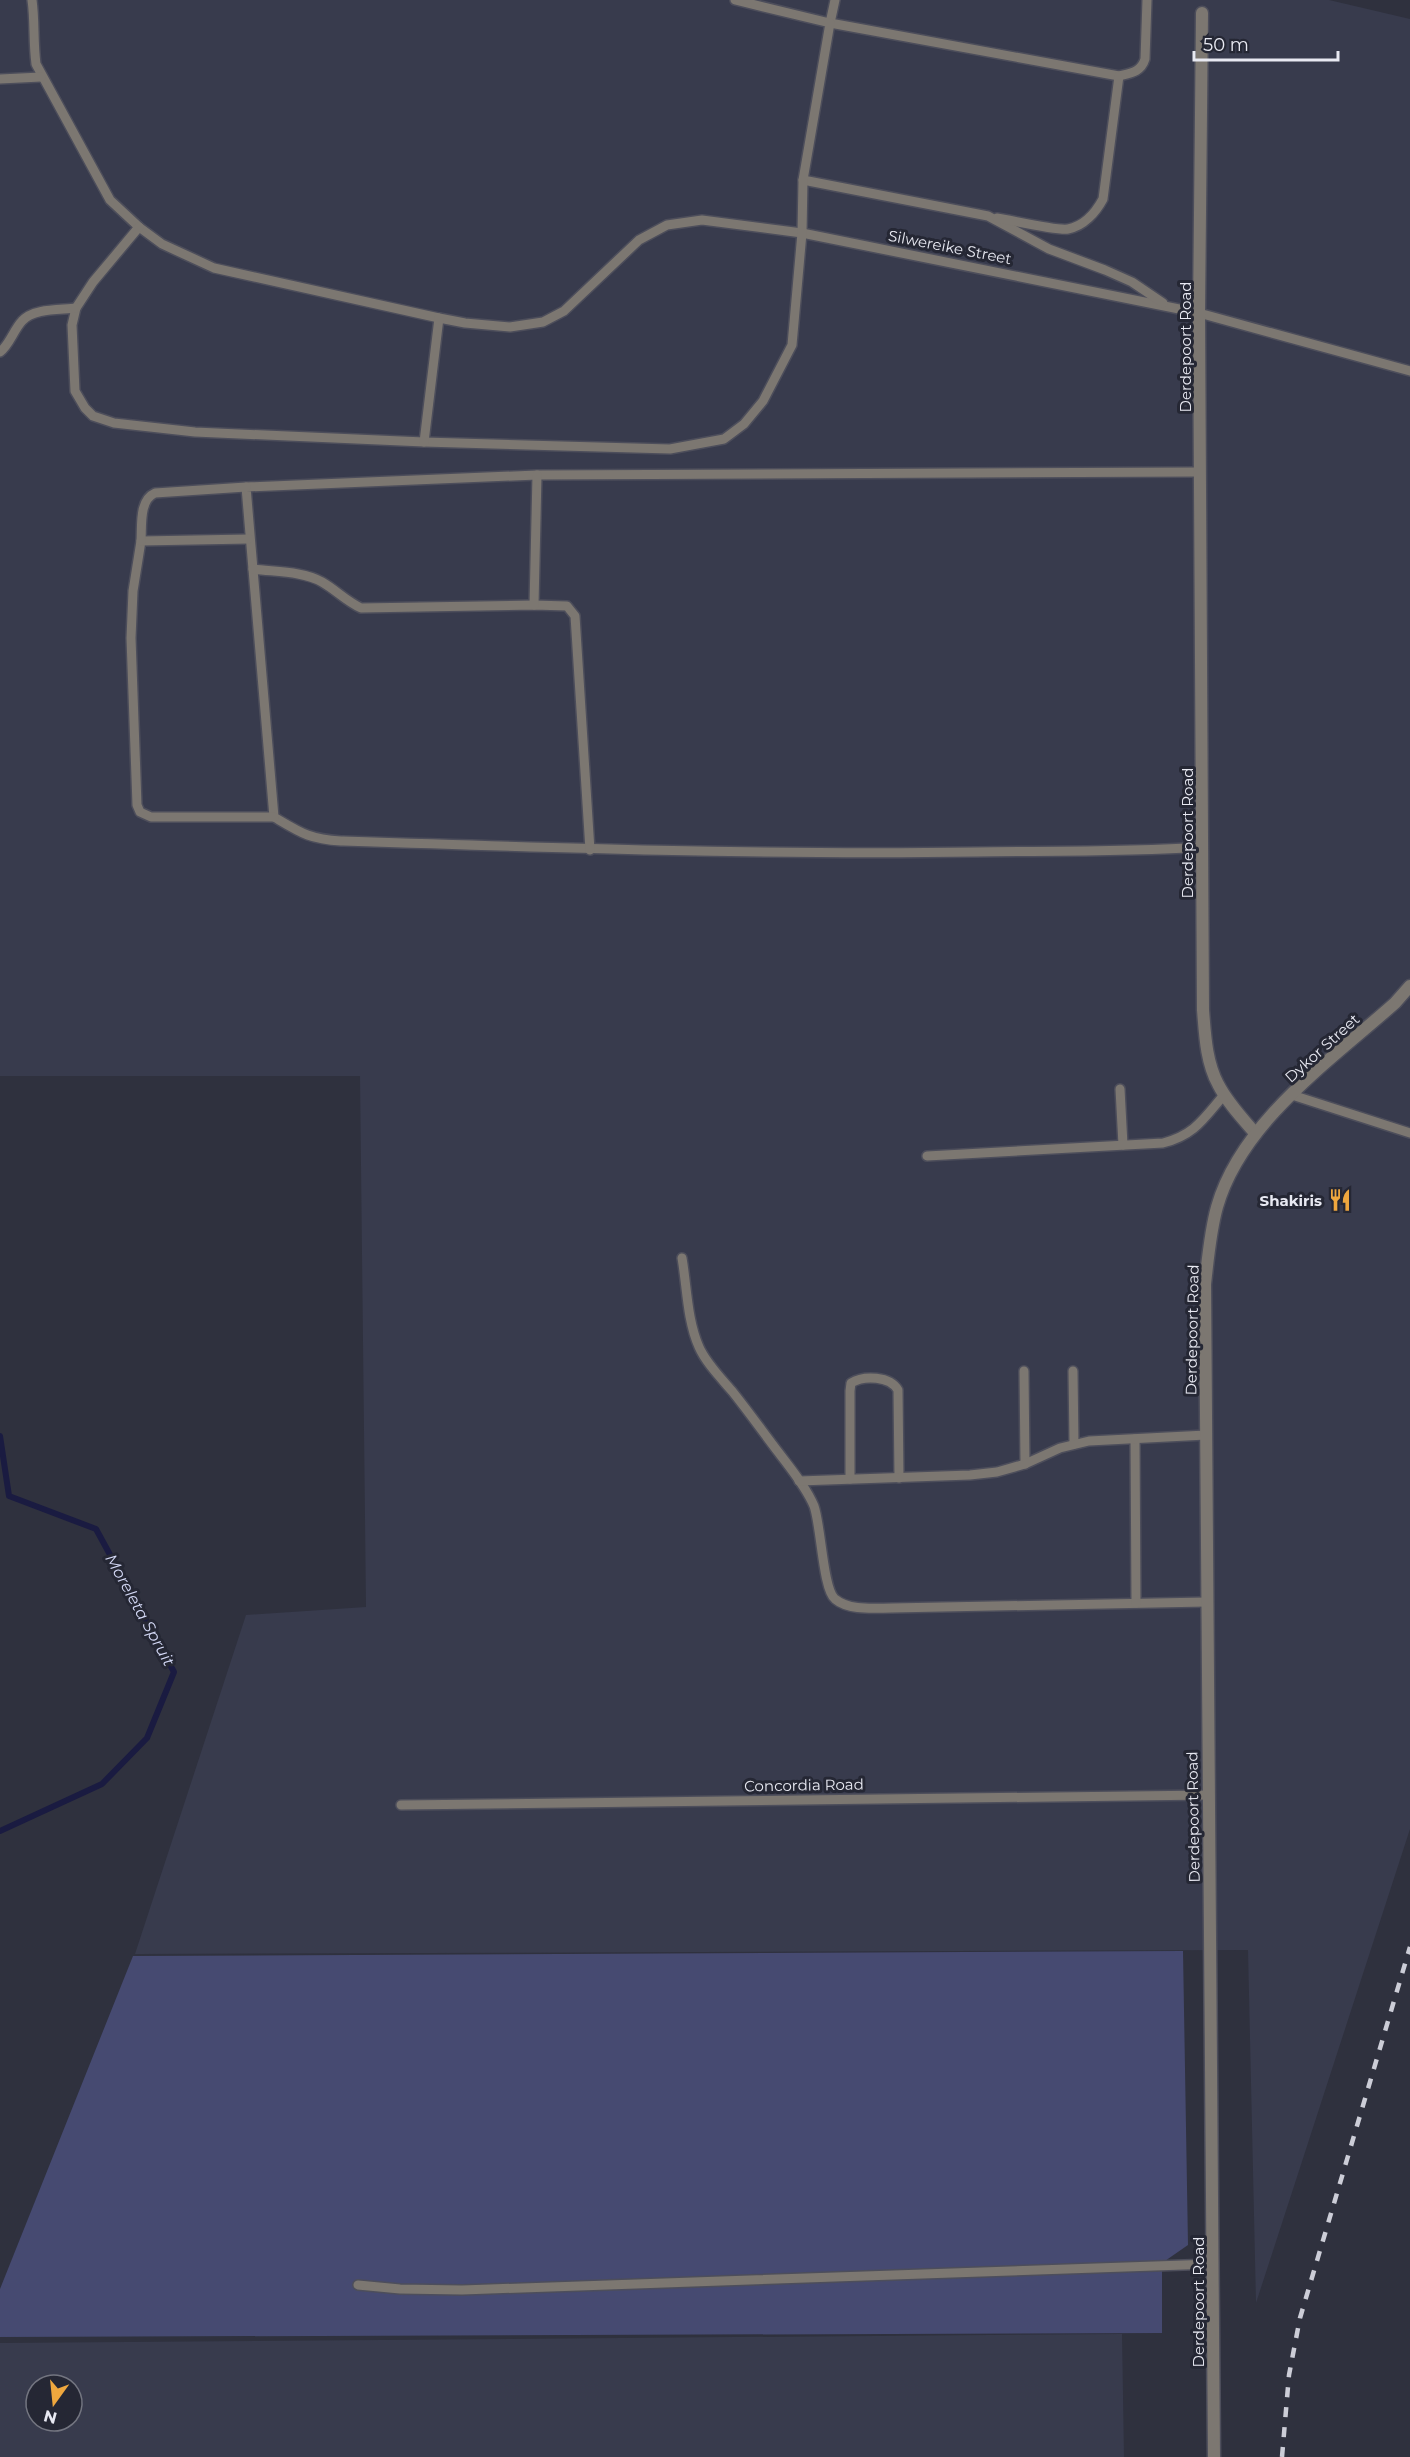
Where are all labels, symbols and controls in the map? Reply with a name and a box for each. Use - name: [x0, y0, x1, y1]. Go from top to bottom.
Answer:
- scale bar: [1194, 24, 1338, 62]
- text: 50 m: [1203, 34, 1249, 56]
- street label: Silwereike Street: [887, 226, 1013, 268]
- street label: Derdepoort Road: [1176, 282, 1195, 412]
- street label: Derdepoort Road: [1178, 768, 1197, 898]
- street label: Dykor Street: [1281, 1010, 1363, 1086]
- restaurant icon: Shakiris: [1327, 1187, 1353, 1213]
- place label: Shakiris: [1260, 1191, 1322, 1210]
- street label: Derdepoort Road: [1181, 1264, 1203, 1396]
- water label: Moreleta Spruit: [101, 1551, 179, 1670]
- street label: Derdepoort Road: [1182, 1751, 1204, 1883]
- street label: Concordia Road: [744, 1774, 864, 1796]
- street label: Derdepoort Road: [1189, 2237, 1208, 2367]
- north arrow: [24, 2373, 84, 2433]
- text: N: [42, 2406, 59, 2428]

